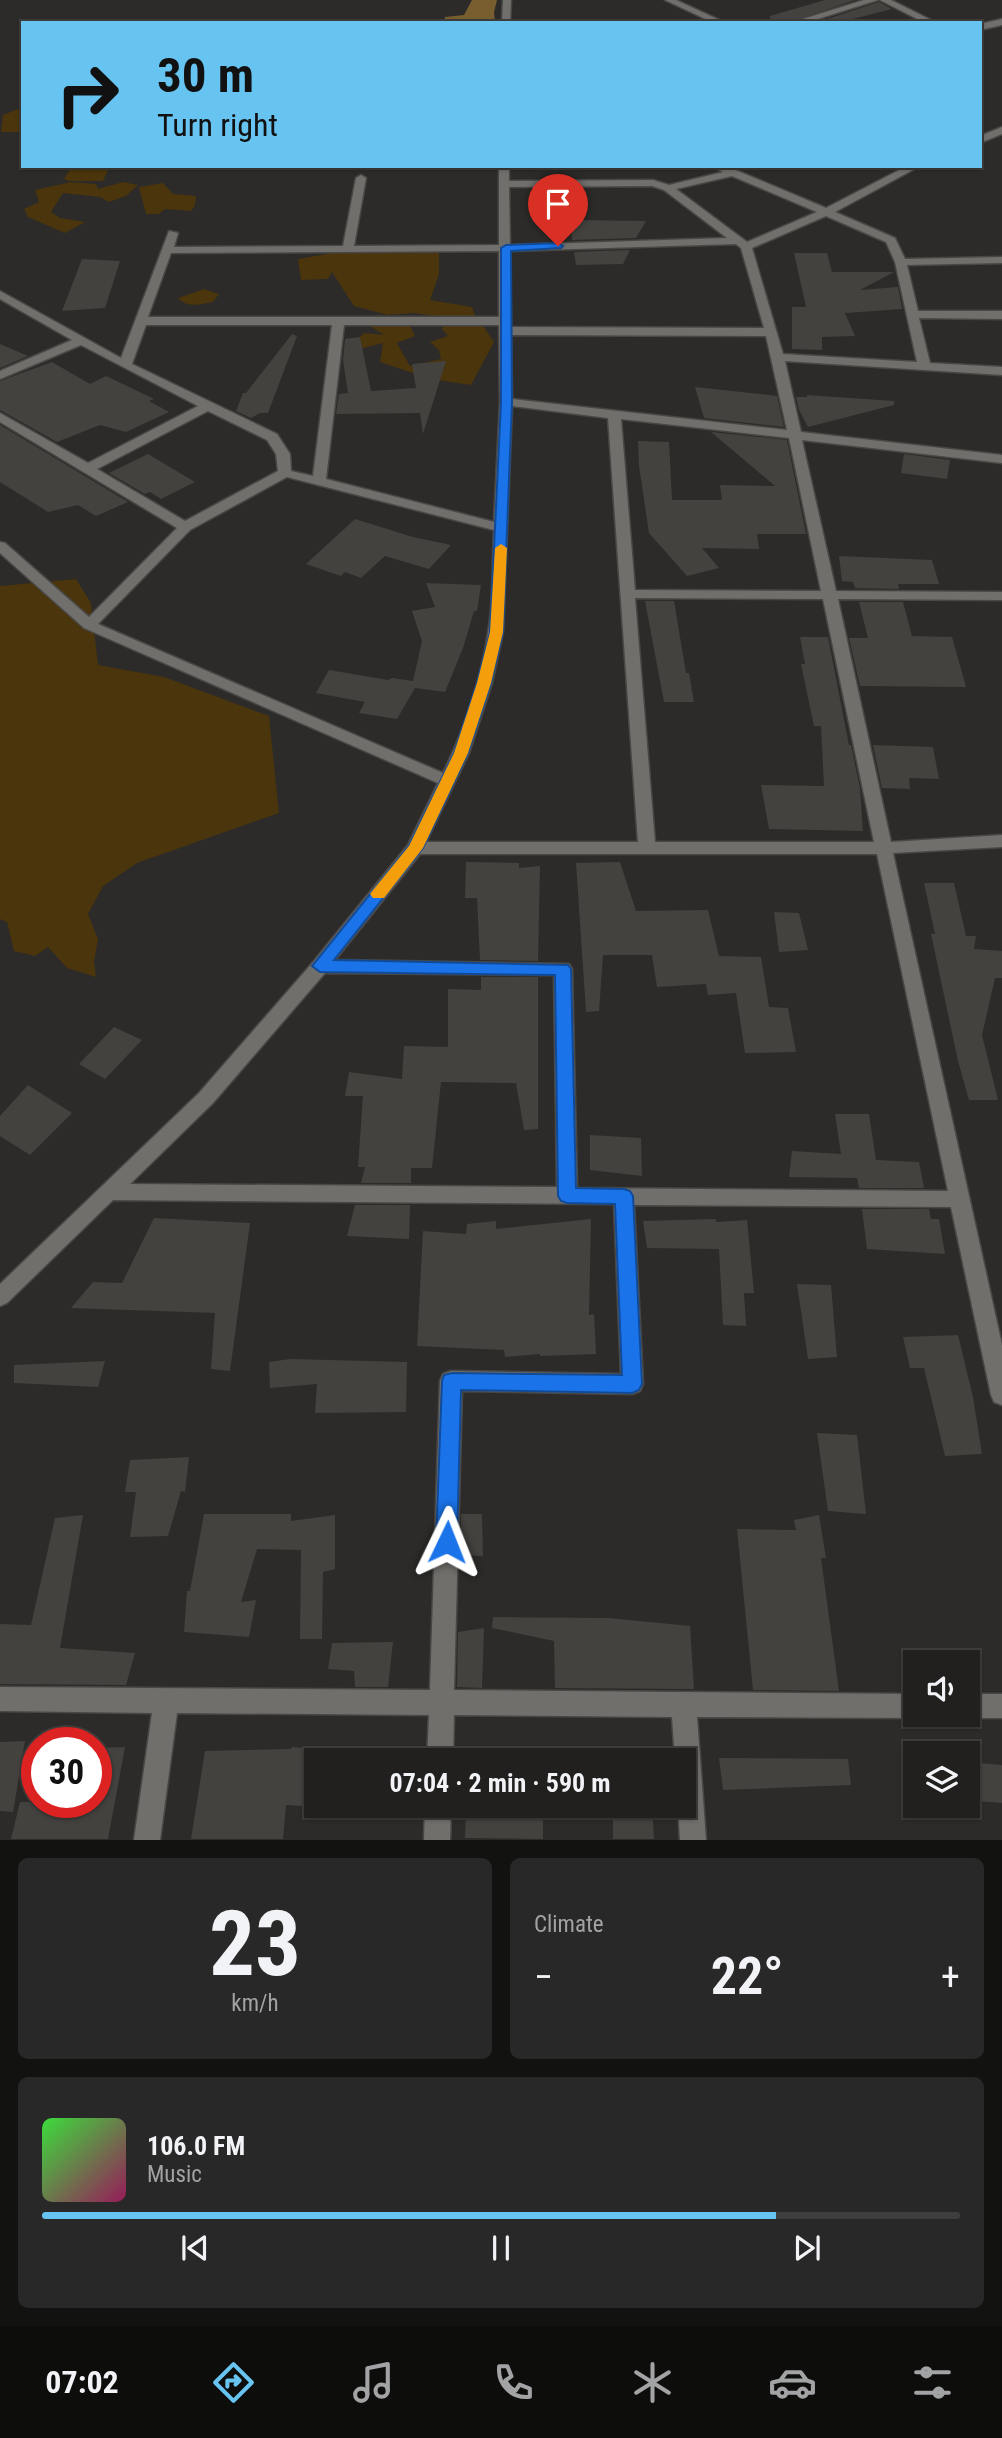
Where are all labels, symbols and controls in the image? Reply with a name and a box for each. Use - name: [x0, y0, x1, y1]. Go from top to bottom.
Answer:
- text: 30 m: [157, 47, 254, 104]
- icon: right: [42, 49, 133, 140]
- text: Turn right: [157, 106, 278, 144]
- pin: [528, 174, 588, 246]
- icon: arrive: [539, 185, 577, 223]
- position arrow: [410, 1505, 484, 1579]
- map controls: [903, 1650, 980, 1818]
- button: sound: [903, 1650, 980, 1727]
- speed limit sign: 30: [21, 1727, 112, 1818]
- button: layers: [903, 1741, 980, 1818]
- text: 07:04 · 2 min · 590 m: [390, 1768, 610, 1798]
- text: 23: [209, 1891, 301, 1997]
- text: Climate: [534, 1911, 604, 1938]
- text: 22°: [711, 1946, 783, 2007]
- text: −: [534, 1955, 553, 1999]
- text: +: [941, 1955, 960, 1999]
- text: km/h: [231, 1990, 279, 2017]
- text: 106.0 FM: [147, 2131, 245, 2161]
- text: Music: [147, 2161, 202, 2188]
- icon: previous: [176, 2229, 214, 2267]
- icon: pause: [482, 2229, 520, 2267]
- icon: next: [788, 2229, 826, 2267]
- icon: directions: [209, 2358, 258, 2407]
- icon: music: [349, 2358, 398, 2407]
- icon: phone: [489, 2358, 538, 2407]
- icon: climate: [628, 2358, 677, 2407]
- icon: car: [768, 2358, 817, 2407]
- icon: filters: [908, 2358, 957, 2407]
- text: 07:02: [45, 2363, 119, 2401]

